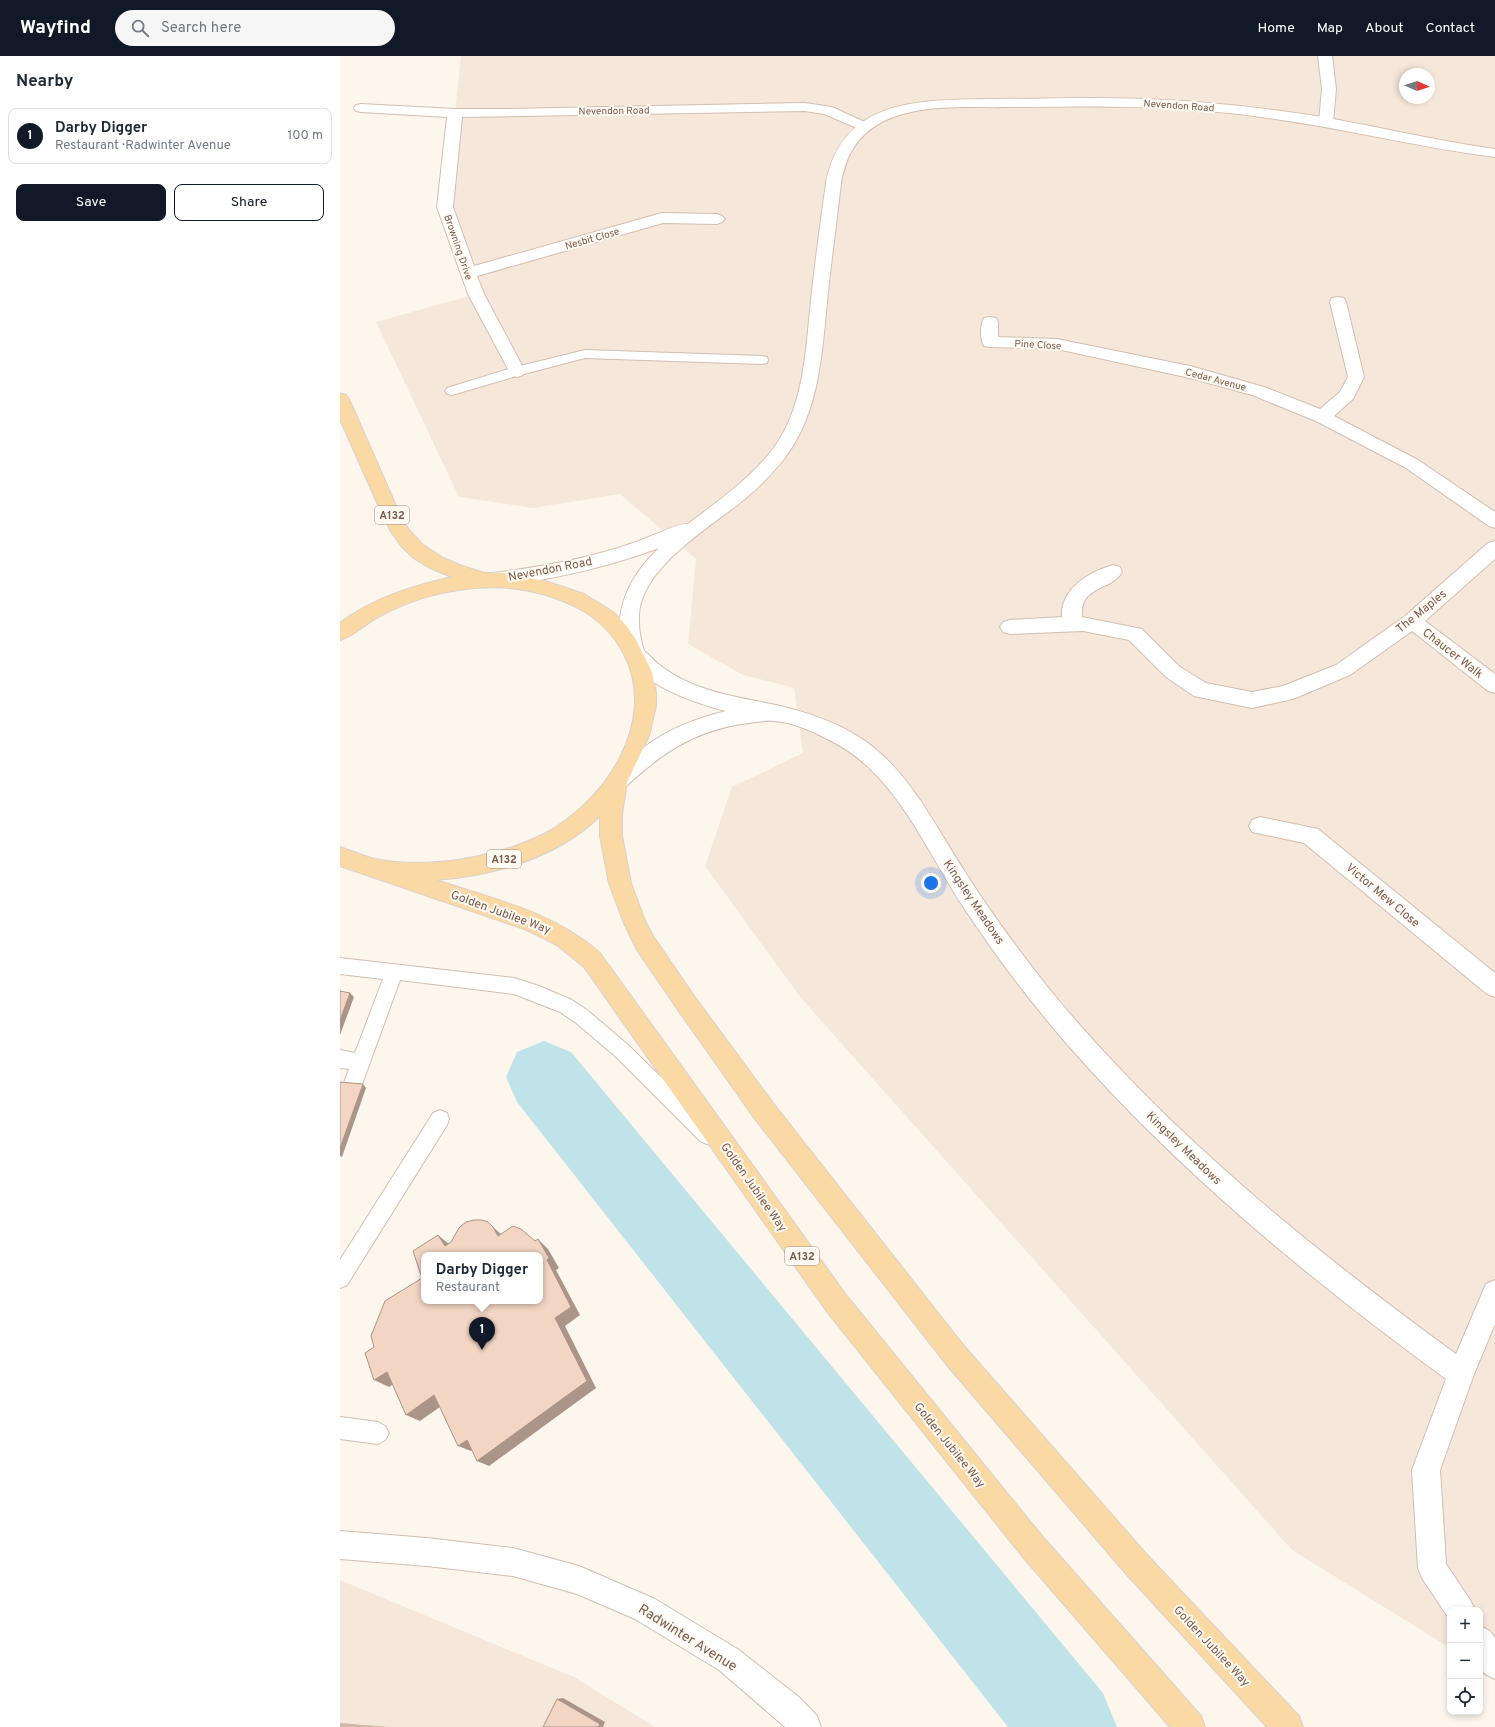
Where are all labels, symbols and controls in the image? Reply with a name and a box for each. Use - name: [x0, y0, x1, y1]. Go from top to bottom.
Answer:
- search box: [115, 10, 395, 46]
- text: Wayfind: [20, 16, 91, 40]
- icon: search: [129, 17, 151, 39]
- text: Search here: [161, 19, 241, 38]
- text: Home: [1258, 20, 1295, 37]
- text: Map: [1317, 20, 1343, 37]
- text: About: [1365, 20, 1404, 37]
- text: Contact: [1426, 20, 1475, 37]
- north arrow: [1399, 68, 1435, 104]
- text: Nearby: [16, 71, 73, 93]
- street label: Nevendon Road: [1143, 98, 1215, 115]
- street label: Nevendon Road: [578, 104, 650, 119]
- text: Darby Digger: [55, 119, 147, 138]
- text: 1: [27, 128, 33, 144]
- text: 100 m: [287, 128, 323, 144]
- text: Restaurant · Radwinter Avenue: [55, 138, 231, 154]
- button: Save: [16, 184, 166, 221]
- button: Share: [174, 184, 324, 221]
- street label: Browning Drive: [440, 213, 475, 282]
- street label: Nesbit Close: [564, 225, 621, 253]
- street label: Pine Close: [1014, 338, 1062, 353]
- street label: Cedar Avenue: [1184, 366, 1247, 395]
- road number: A132: [375, 506, 409, 524]
- street label: Nevendon Road: [507, 554, 593, 586]
- street label: The Maples: [1393, 586, 1450, 637]
- street label: Chaucer Walk: [1419, 625, 1486, 683]
- road number: A132: [487, 850, 521, 868]
- street label: Kingsley Meadows: [939, 857, 1007, 948]
- street label: Victor Mew Close: [1342, 860, 1423, 932]
- your location: [921, 873, 941, 893]
- street label: Golden Jubilee Way: [448, 887, 553, 938]
- street label: Kingsley Meadows: [1142, 1109, 1224, 1189]
- street label: Golden Jubilee Way: [716, 1140, 790, 1235]
- road number: A132: [785, 1247, 819, 1265]
- popup: [421, 1252, 543, 1304]
- text: Darby Digger: [436, 1261, 528, 1280]
- text: Restaurant: [436, 1280, 500, 1296]
- pin: 1: [469, 1317, 495, 1350]
- street label: Golden Jubilee Way: [910, 1400, 989, 1492]
- street label: Radwinter Avenue: [635, 1601, 740, 1676]
- street label: Golden Jubilee Way: [1169, 1603, 1253, 1691]
- map controls: [1447, 1607, 1483, 1715]
- button: +: [1447, 1607, 1483, 1643]
- button: −: [1447, 1643, 1483, 1679]
- button: locate: [1447, 1679, 1483, 1715]

